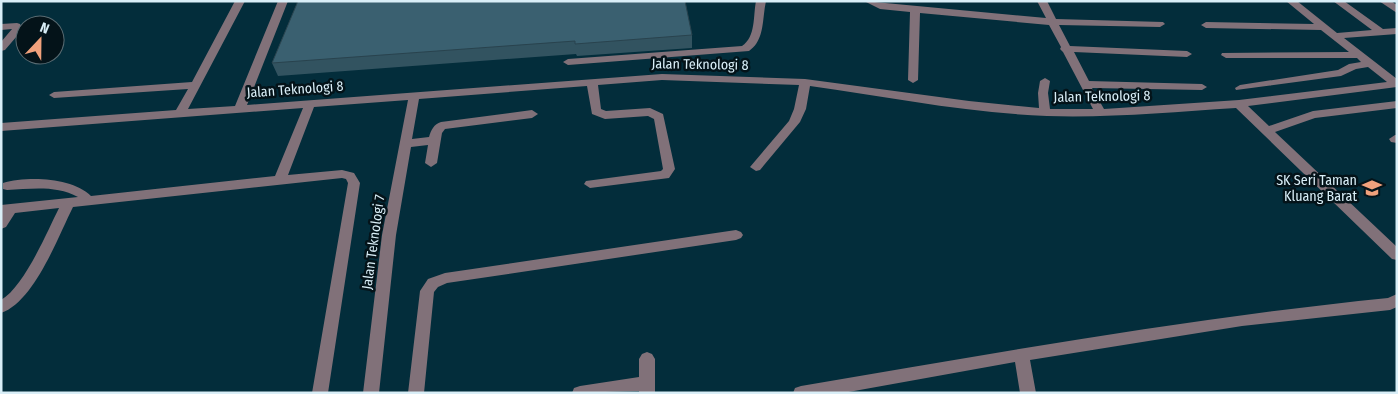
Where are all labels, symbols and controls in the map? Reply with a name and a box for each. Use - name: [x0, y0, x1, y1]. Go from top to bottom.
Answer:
- north arrow: [15, 15, 65, 65]
- text: N: [38, 19, 52, 38]
- street label: Jalan Teknologi 8: [651, 55, 749, 74]
- street label: Jalan Teknologi 8: [246, 78, 344, 101]
- street label: Jalan Teknologi 8: [1053, 87, 1151, 106]
- place label: SK Seri Taman Kluang Barat: [1276, 172, 1357, 205]
- school or university icon: SK Seri Taman Kluang Barat: [1361, 177, 1383, 199]
- street label: Jalan Teknologi 7: [358, 193, 389, 291]

